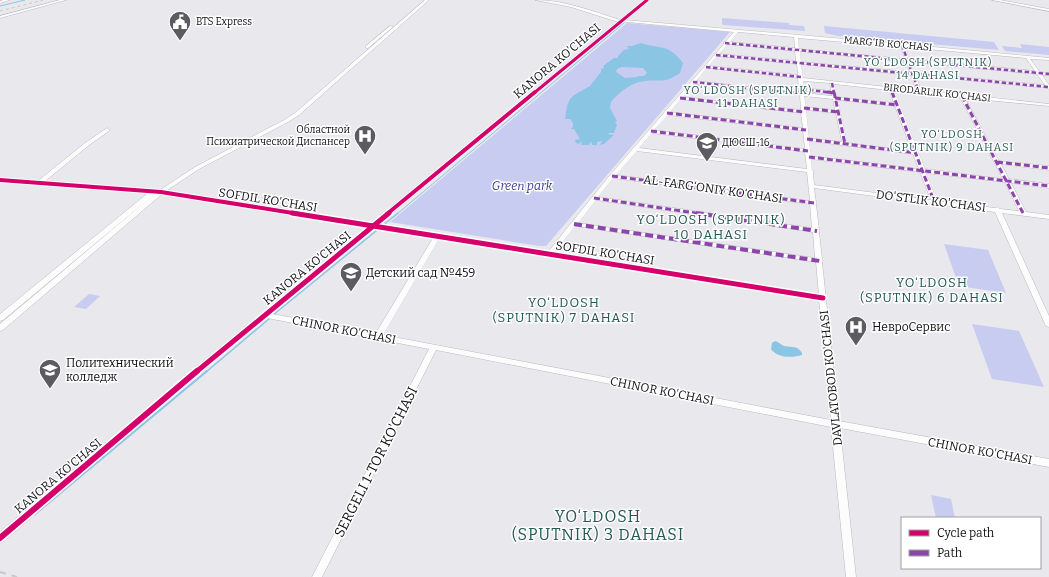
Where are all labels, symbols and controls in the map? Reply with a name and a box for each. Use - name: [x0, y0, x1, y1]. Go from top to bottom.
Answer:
- public building icon: BTS Express: [167, 9, 193, 42]
- place label: BTS Express: [196, 16, 252, 28]
- street label: KANORA KO'CHASI: [511, 21, 603, 101]
- street label: MARG‘IB KO‘CHASI: [843, 34, 933, 54]
- district label: YO‘LDOSH (SPUTNIK) 14 DAHASI: [864, 56, 992, 82]
- street label: BIRODARLIK KO'CHASI: [883, 81, 992, 105]
- district label: YO‘LDOSH (SPUTNIK) 11 DAHASI: [684, 84, 812, 110]
- place label: Областной Психиатрической Диспансер: [206, 123, 350, 148]
- hospital icon: Областной Психиатрической Диспансер: [352, 123, 378, 156]
- district label: YO‘LDOSH (SPUTNIK) 9 DAHASI: [890, 128, 1014, 154]
- school or university icon: ДЮСШ-16: [694, 130, 720, 163]
- place label: ДЮСШ-16: [722, 137, 770, 149]
- street label: AL-FARG‘ONIY KO‘CHASI: [642, 172, 784, 206]
- park label: Green park: [492, 179, 553, 193]
- street label: SOFDIL KO'CHASI: [218, 185, 318, 215]
- street label: DO'STLIK KO'CHASI: [875, 187, 987, 215]
- district label: YO‘LDOSH (SPUTNIK) 10 DAHASI: [637, 212, 785, 242]
- street label: KANORA KO'CHASI: [260, 228, 354, 308]
- street label: SOFDIL KO'CHASI: [555, 238, 655, 268]
- school or university icon: Детский сад №459: [338, 260, 364, 293]
- place label: Детский сад №459: [366, 266, 475, 280]
- district label: YO‘LDOSH (SPUTNIK) 6 DAHASI: [860, 275, 1004, 305]
- district label: YO‘LDOSH (SPUTNIK) 7 DAHASI: [493, 295, 635, 325]
- street label: DAVLATOBOD KO'CHASI: [817, 310, 845, 446]
- street label: CHINOR KO'CHASI: [291, 313, 397, 347]
- hospital icon: НевроСервис: [843, 314, 869, 347]
- place label: НевроСервис: [872, 320, 950, 334]
- place label: Политехнический колледж: [66, 356, 174, 384]
- school or university icon: Политехнический колледж: [37, 357, 63, 390]
- street label: CHINOR KO'CHASI: [609, 374, 715, 408]
- street label: SERGELI 1-TOR KO'CHASI: [331, 384, 421, 540]
- street label: CHINOR KO'CHASI: [927, 435, 1033, 467]
- street label: KANORA KO'CHASI: [12, 436, 104, 516]
- district label: YO‘LDOSH (SPUTNIK) 3 DAHASI: [512, 507, 684, 544]
- legend: [901, 517, 1041, 569]
- text: Cycle path: [937, 526, 995, 540]
- text: Path: [937, 546, 963, 560]

